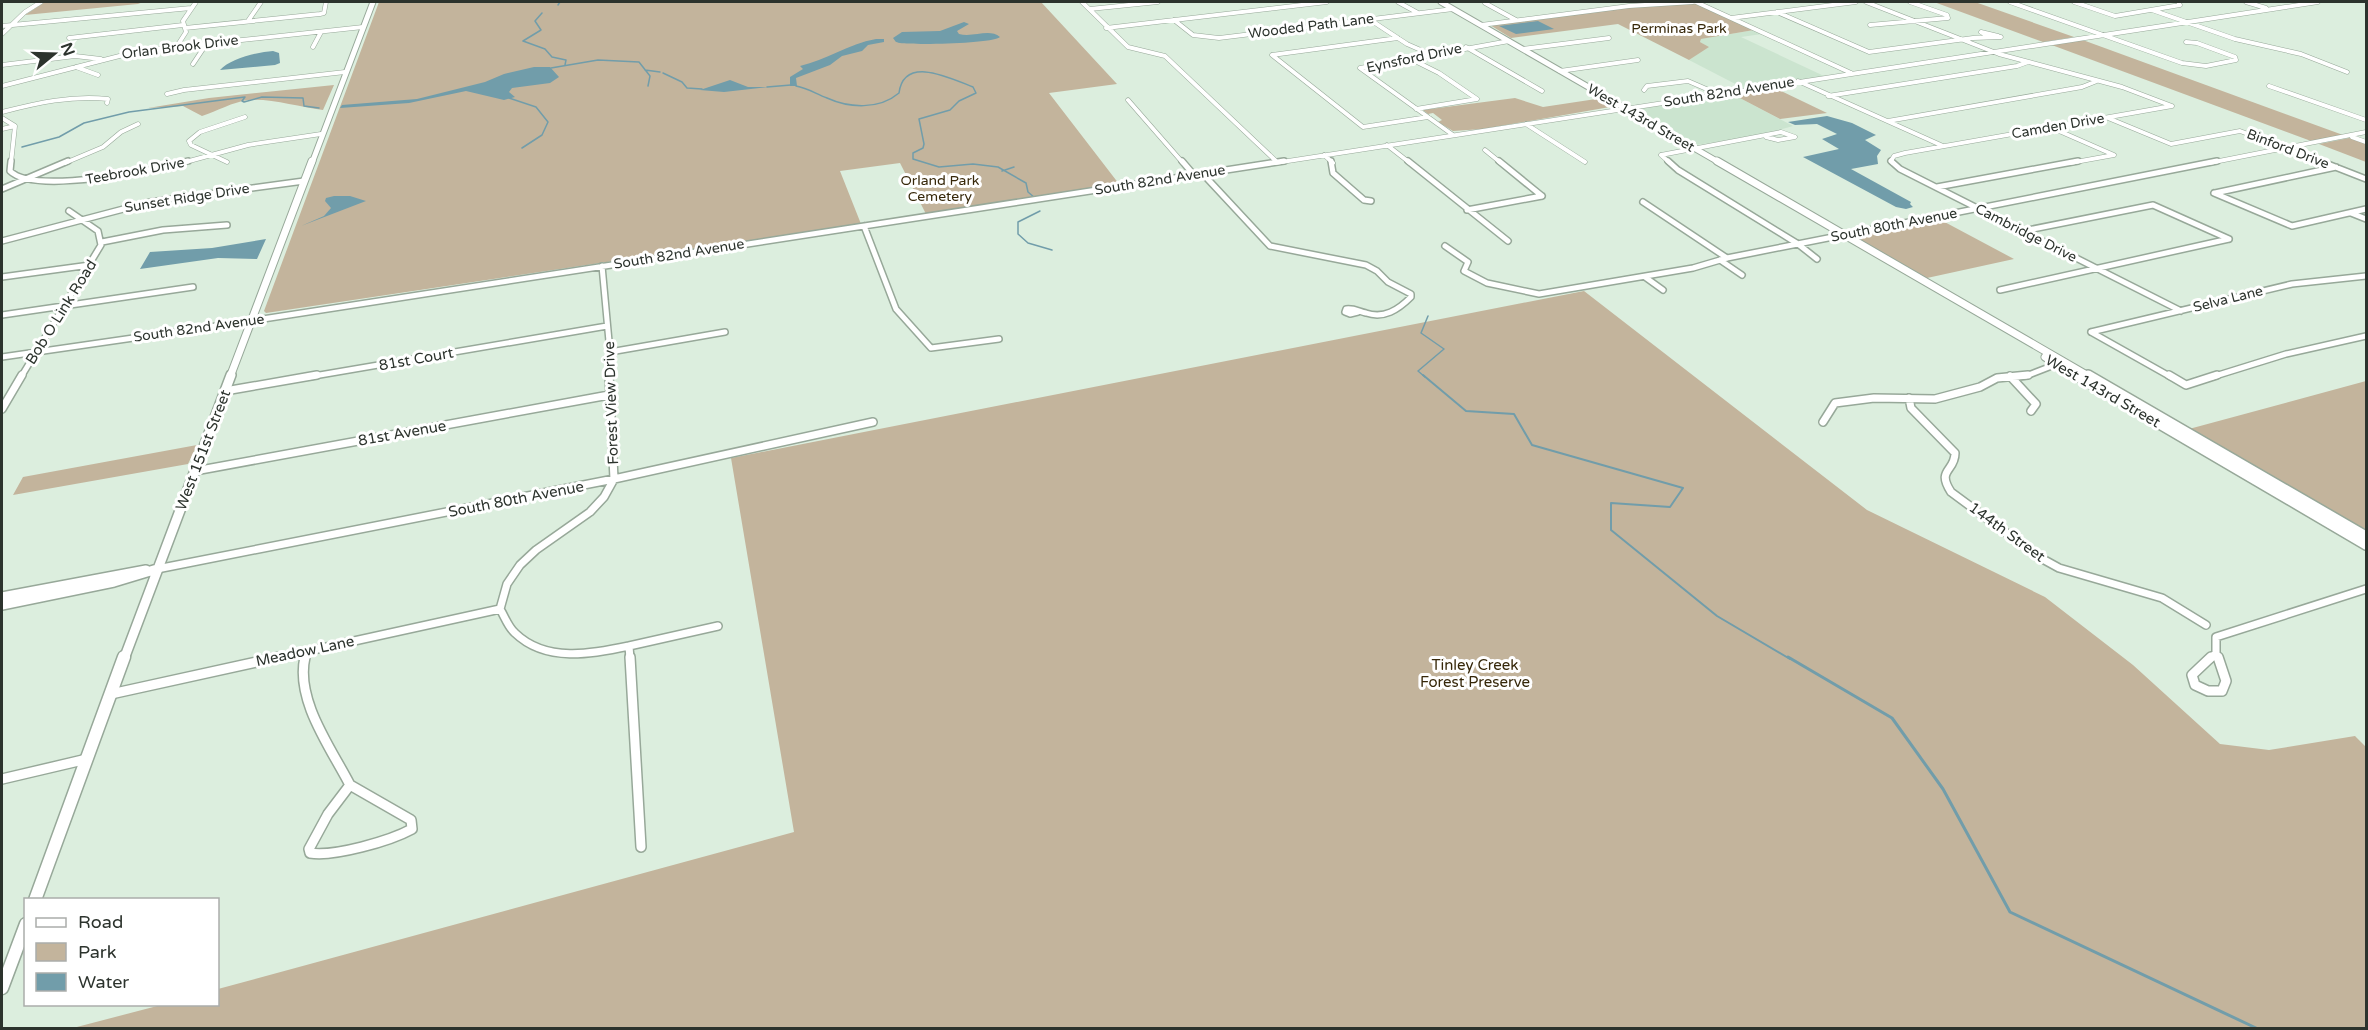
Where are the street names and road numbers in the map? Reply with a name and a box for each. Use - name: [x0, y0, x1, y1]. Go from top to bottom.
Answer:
- street label: Wooded Path Lane: [1247, 10, 1375, 42]
- street label: Orlan Brook Drive: [121, 31, 240, 63]
- street label: Eynsford Drive: [1365, 40, 1463, 76]
- street label: South 82nd Avenue: [1663, 73, 1796, 111]
- street label: West 143rd Street: [1584, 80, 1698, 156]
- street label: Camden Drive: [2010, 109, 2106, 143]
- street label: Binford Drive: [2244, 125, 2332, 173]
- street label: Teebrook Drive: [84, 154, 186, 188]
- street label: South 82nd Avenue: [1094, 161, 1227, 199]
- street label: Sunset Ridge Drive: [123, 180, 251, 216]
- street label: Cambridge Drive: [1972, 200, 2080, 266]
- street label: South 80th Avenue: [1829, 204, 1959, 246]
- street label: South 82nd Avenue: [613, 235, 746, 273]
- street label: Bob O Link Road: [22, 256, 100, 368]
- street label: Selva Lane: [2191, 282, 2265, 316]
- street label: South 82nd Avenue: [133, 310, 266, 346]
- street label: Forest View Drive: [600, 341, 622, 465]
- street label: 81st Court: [377, 344, 455, 374]
- street label: West 143rd Street: [2042, 351, 2164, 431]
- street label: West 151st Street: [172, 387, 234, 513]
- street label: 81st Avenue: [356, 416, 448, 450]
- street label: South 80th Avenue: [447, 477, 585, 521]
- street label: 144th Street: [1965, 498, 2049, 566]
- street label: Meadow Lane: [254, 632, 356, 670]

